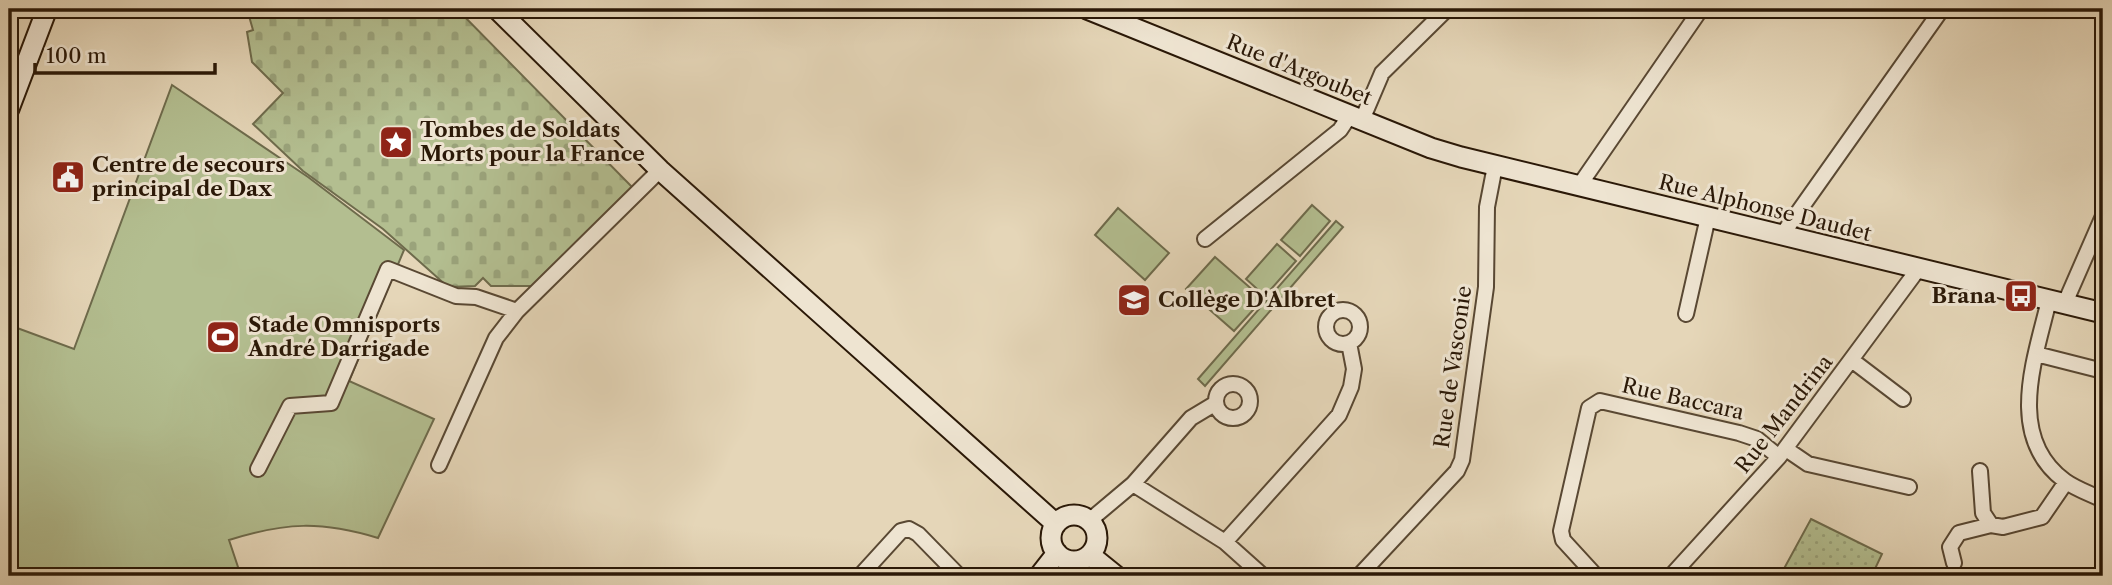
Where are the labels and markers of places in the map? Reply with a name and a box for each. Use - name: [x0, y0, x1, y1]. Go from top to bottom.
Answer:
- place label: Tombes de Soldats Morts pour la France: [420, 117, 645, 166]
- place icon: Tombes de Soldats Morts pour la France: [377, 123, 415, 161]
- place label: Centre de secours principal de Dax: [92, 152, 285, 201]
- public building icon: Centre de secours principal de Dax: [49, 158, 87, 196]
- bus stop icon: Brana: [2002, 277, 2040, 315]
- school or university icon: Collège D'Albret: [1115, 281, 1153, 319]
- place label: Brana: [1932, 283, 1997, 308]
- place label: Collège D'Albret: [1158, 287, 1336, 312]
- place label: Stade Omnisports André Darrigade: [247, 312, 440, 361]
- sports icon: Stade Omnisports André Darrigade: [204, 318, 242, 356]

